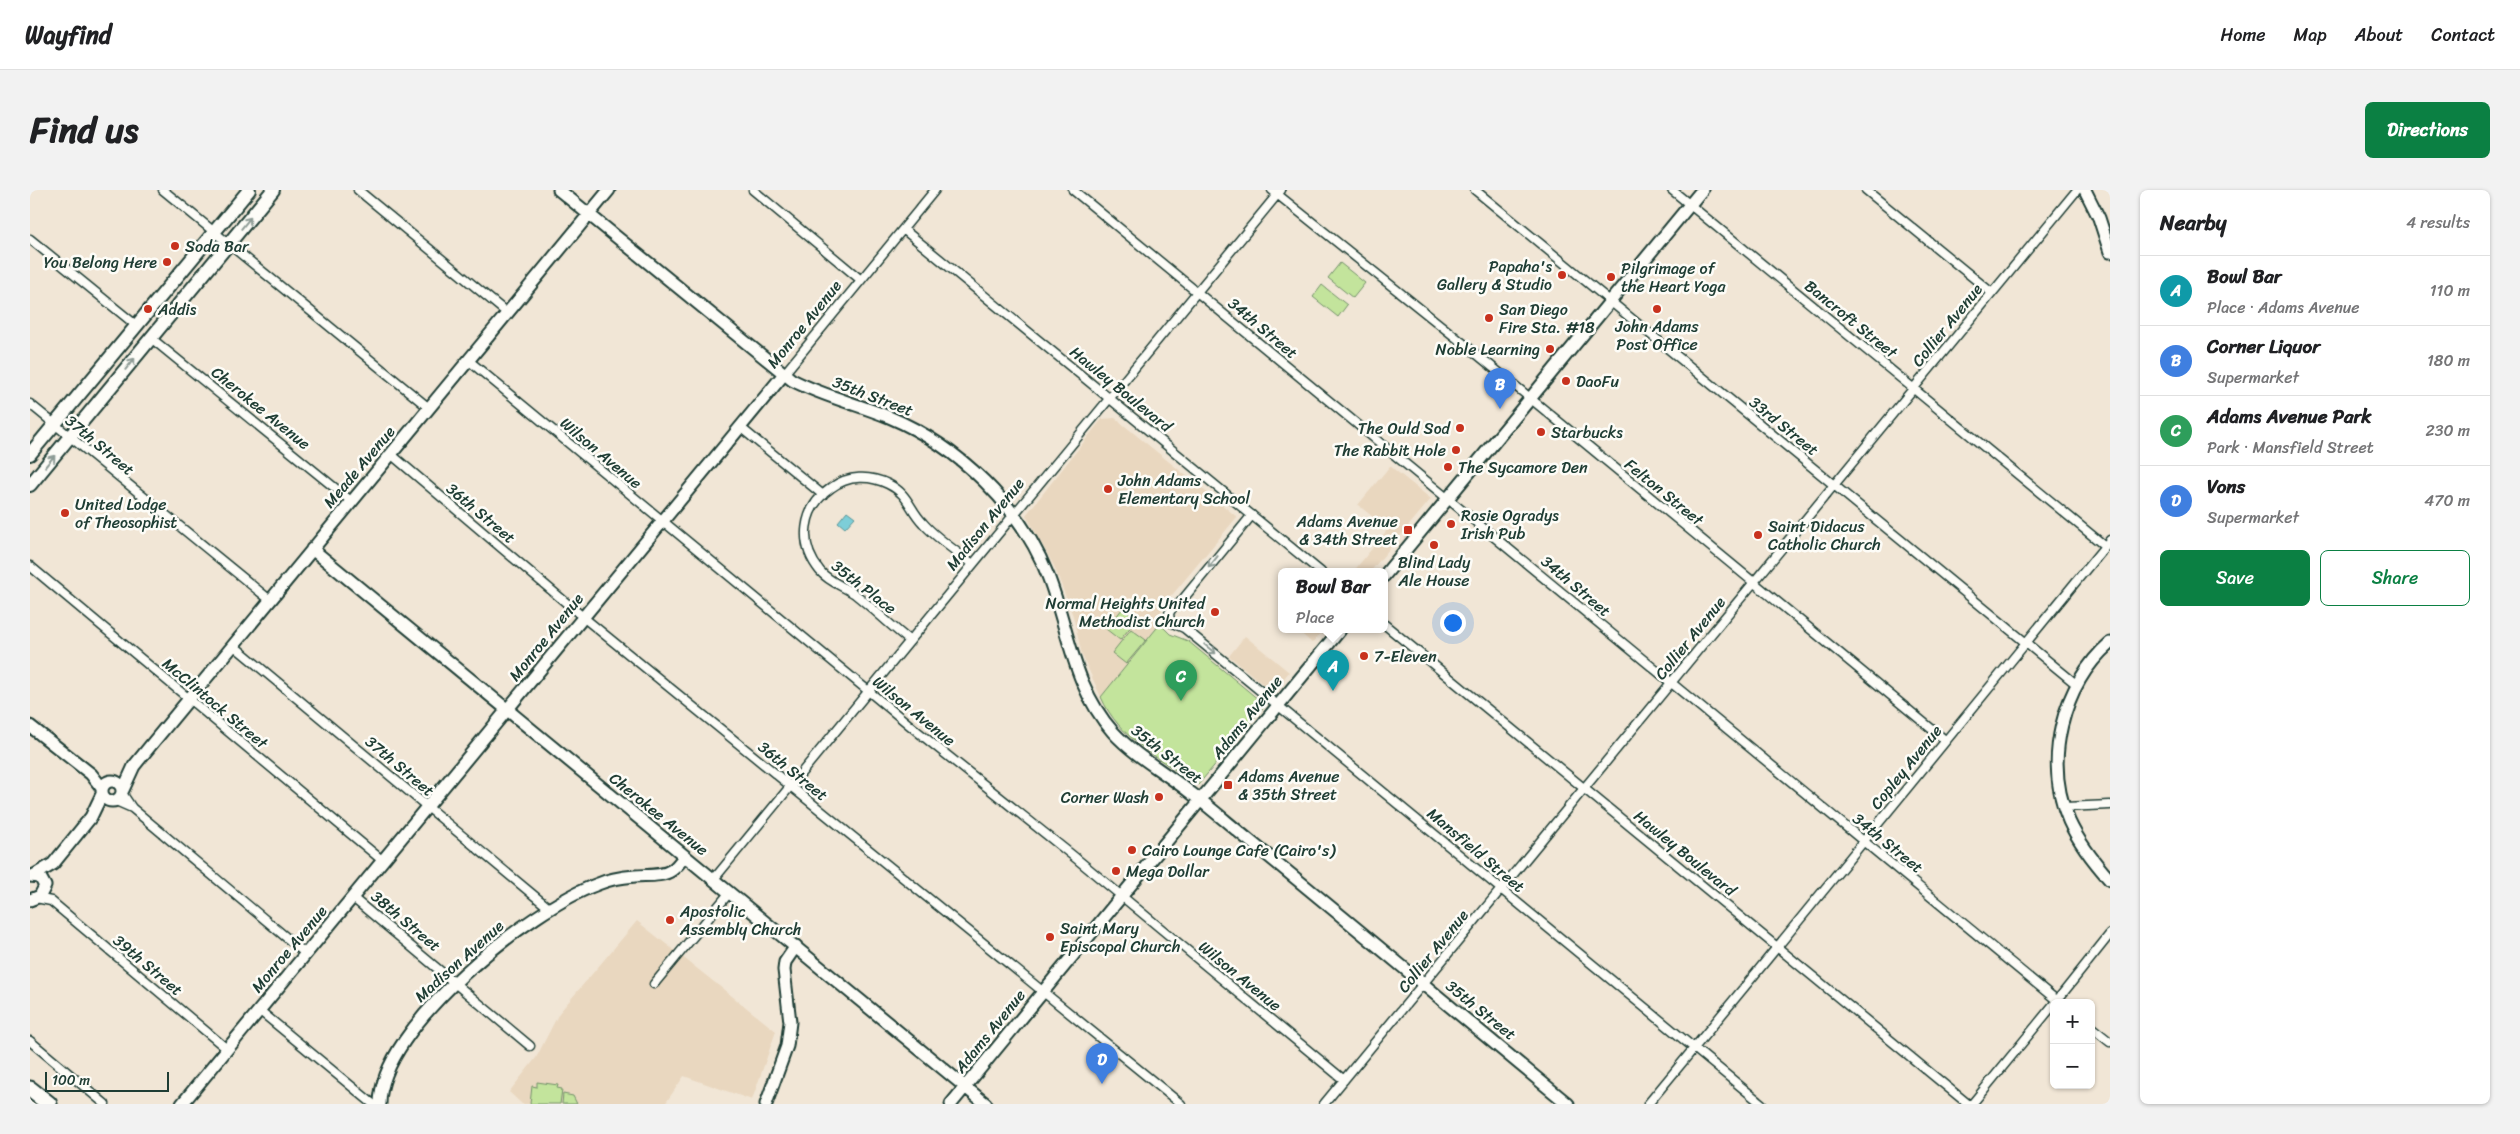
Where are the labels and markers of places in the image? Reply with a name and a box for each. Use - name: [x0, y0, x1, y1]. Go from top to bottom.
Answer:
- place label: Soda Bar: [185, 232, 250, 261]
- marker: Soda Bar: [169, 240, 181, 252]
- place label: You Belong Here: [44, 248, 157, 277]
- place label: Papaha's Gallery & Studio: [1437, 252, 1552, 299]
- place label: Pilgrimage of the Heart Yoga: [1621, 254, 1726, 301]
- marker: You Belong Here: [161, 256, 173, 268]
- marker: Papaha's Gallery & Studio: [1556, 269, 1568, 281]
- marker: Pilgrimage of the Heart Yoga: [1605, 271, 1617, 283]
- place label: Addis: [157, 295, 197, 324]
- place label: San Diego Fire Sta. #18: [1499, 295, 1595, 342]
- marker: Addis: [142, 303, 154, 315]
- marker: John Adams Post Office: [1651, 303, 1663, 315]
- marker: San Diego Fire Sta. #18: [1483, 312, 1495, 324]
- place label: John Adams Post Office: [1614, 312, 1699, 359]
- place label: Noble Learning: [1436, 335, 1540, 364]
- marker: Noble Learning: [1544, 343, 1556, 355]
- place label: DaoFu: [1576, 367, 1619, 396]
- pin: B: [1484, 368, 1516, 409]
- marker: DaoFu: [1560, 375, 1572, 387]
- place label: The Ould Sod: [1358, 414, 1452, 443]
- place label: Starbucks: [1551, 418, 1623, 447]
- marker: The Ould Sod: [1454, 422, 1466, 434]
- marker: Starbucks: [1535, 426, 1547, 438]
- place label: The Rabbit Hole: [1334, 436, 1446, 465]
- marker: The Rabbit Hole: [1450, 444, 1462, 456]
- place label: The Sycamore Den: [1458, 453, 1588, 482]
- marker: The Sycamore Den: [1442, 461, 1454, 473]
- place label: John Adams Elementary School: [1117, 466, 1250, 513]
- marker: John Adams Elementary School: [1102, 483, 1114, 495]
- place label: United Lodge of Theosophist: [75, 490, 177, 537]
- place label: Rosie Ogradys Irish Pub: [1460, 501, 1559, 548]
- marker: United Lodge of Theosophist: [59, 507, 71, 519]
- place label: Adams Avenue & 34th Street: [1296, 507, 1398, 554]
- place label: Saint Didacus Catholic Church: [1768, 512, 1881, 559]
- marker: Rosie Ogradys Irish Pub: [1445, 518, 1457, 530]
- marker: Adams Avenue & 34th Street: [1402, 524, 1414, 536]
- marker: Saint Didacus Catholic Church: [1752, 529, 1764, 541]
- marker: Blind Lady Ale House: [1428, 539, 1440, 551]
- place label: Blind Lady Ale House: [1397, 548, 1471, 595]
- place label: Normal Heights United Methodist Church: [1046, 589, 1207, 636]
- marker: Normal Heights United Methodist Church: [1209, 606, 1221, 618]
- place label: 7-Eleven: [1374, 642, 1437, 671]
- pin: A: [1317, 650, 1349, 691]
- marker: 7-Eleven: [1358, 650, 1370, 662]
- pin: C: [1165, 660, 1197, 701]
- place label: Adams Avenue & 35th Street: [1237, 762, 1339, 809]
- marker: Adams Avenue & 35th Street: [1222, 779, 1234, 791]
- place label: Corner Wash: [1061, 783, 1149, 812]
- marker: Corner Wash: [1153, 791, 1165, 803]
- place label: Cairo Lounge Cafe (Cairo's): [1142, 836, 1336, 865]
- marker: Cairo Lounge Cafe (Cairo's): [1126, 844, 1138, 856]
- place label: Mega Dollar: [1126, 857, 1210, 886]
- marker: Mega Dollar: [1110, 865, 1122, 877]
- place label: Apostolic Assembly Church: [679, 897, 801, 944]
- marker: Apostolic Assembly Church: [664, 914, 676, 926]
- place label: Saint Mary Episcopal Church: [1060, 914, 1180, 961]
- marker: Saint Mary Episcopal Church: [1044, 931, 1056, 943]
- pin: D: [1086, 1043, 1118, 1084]

